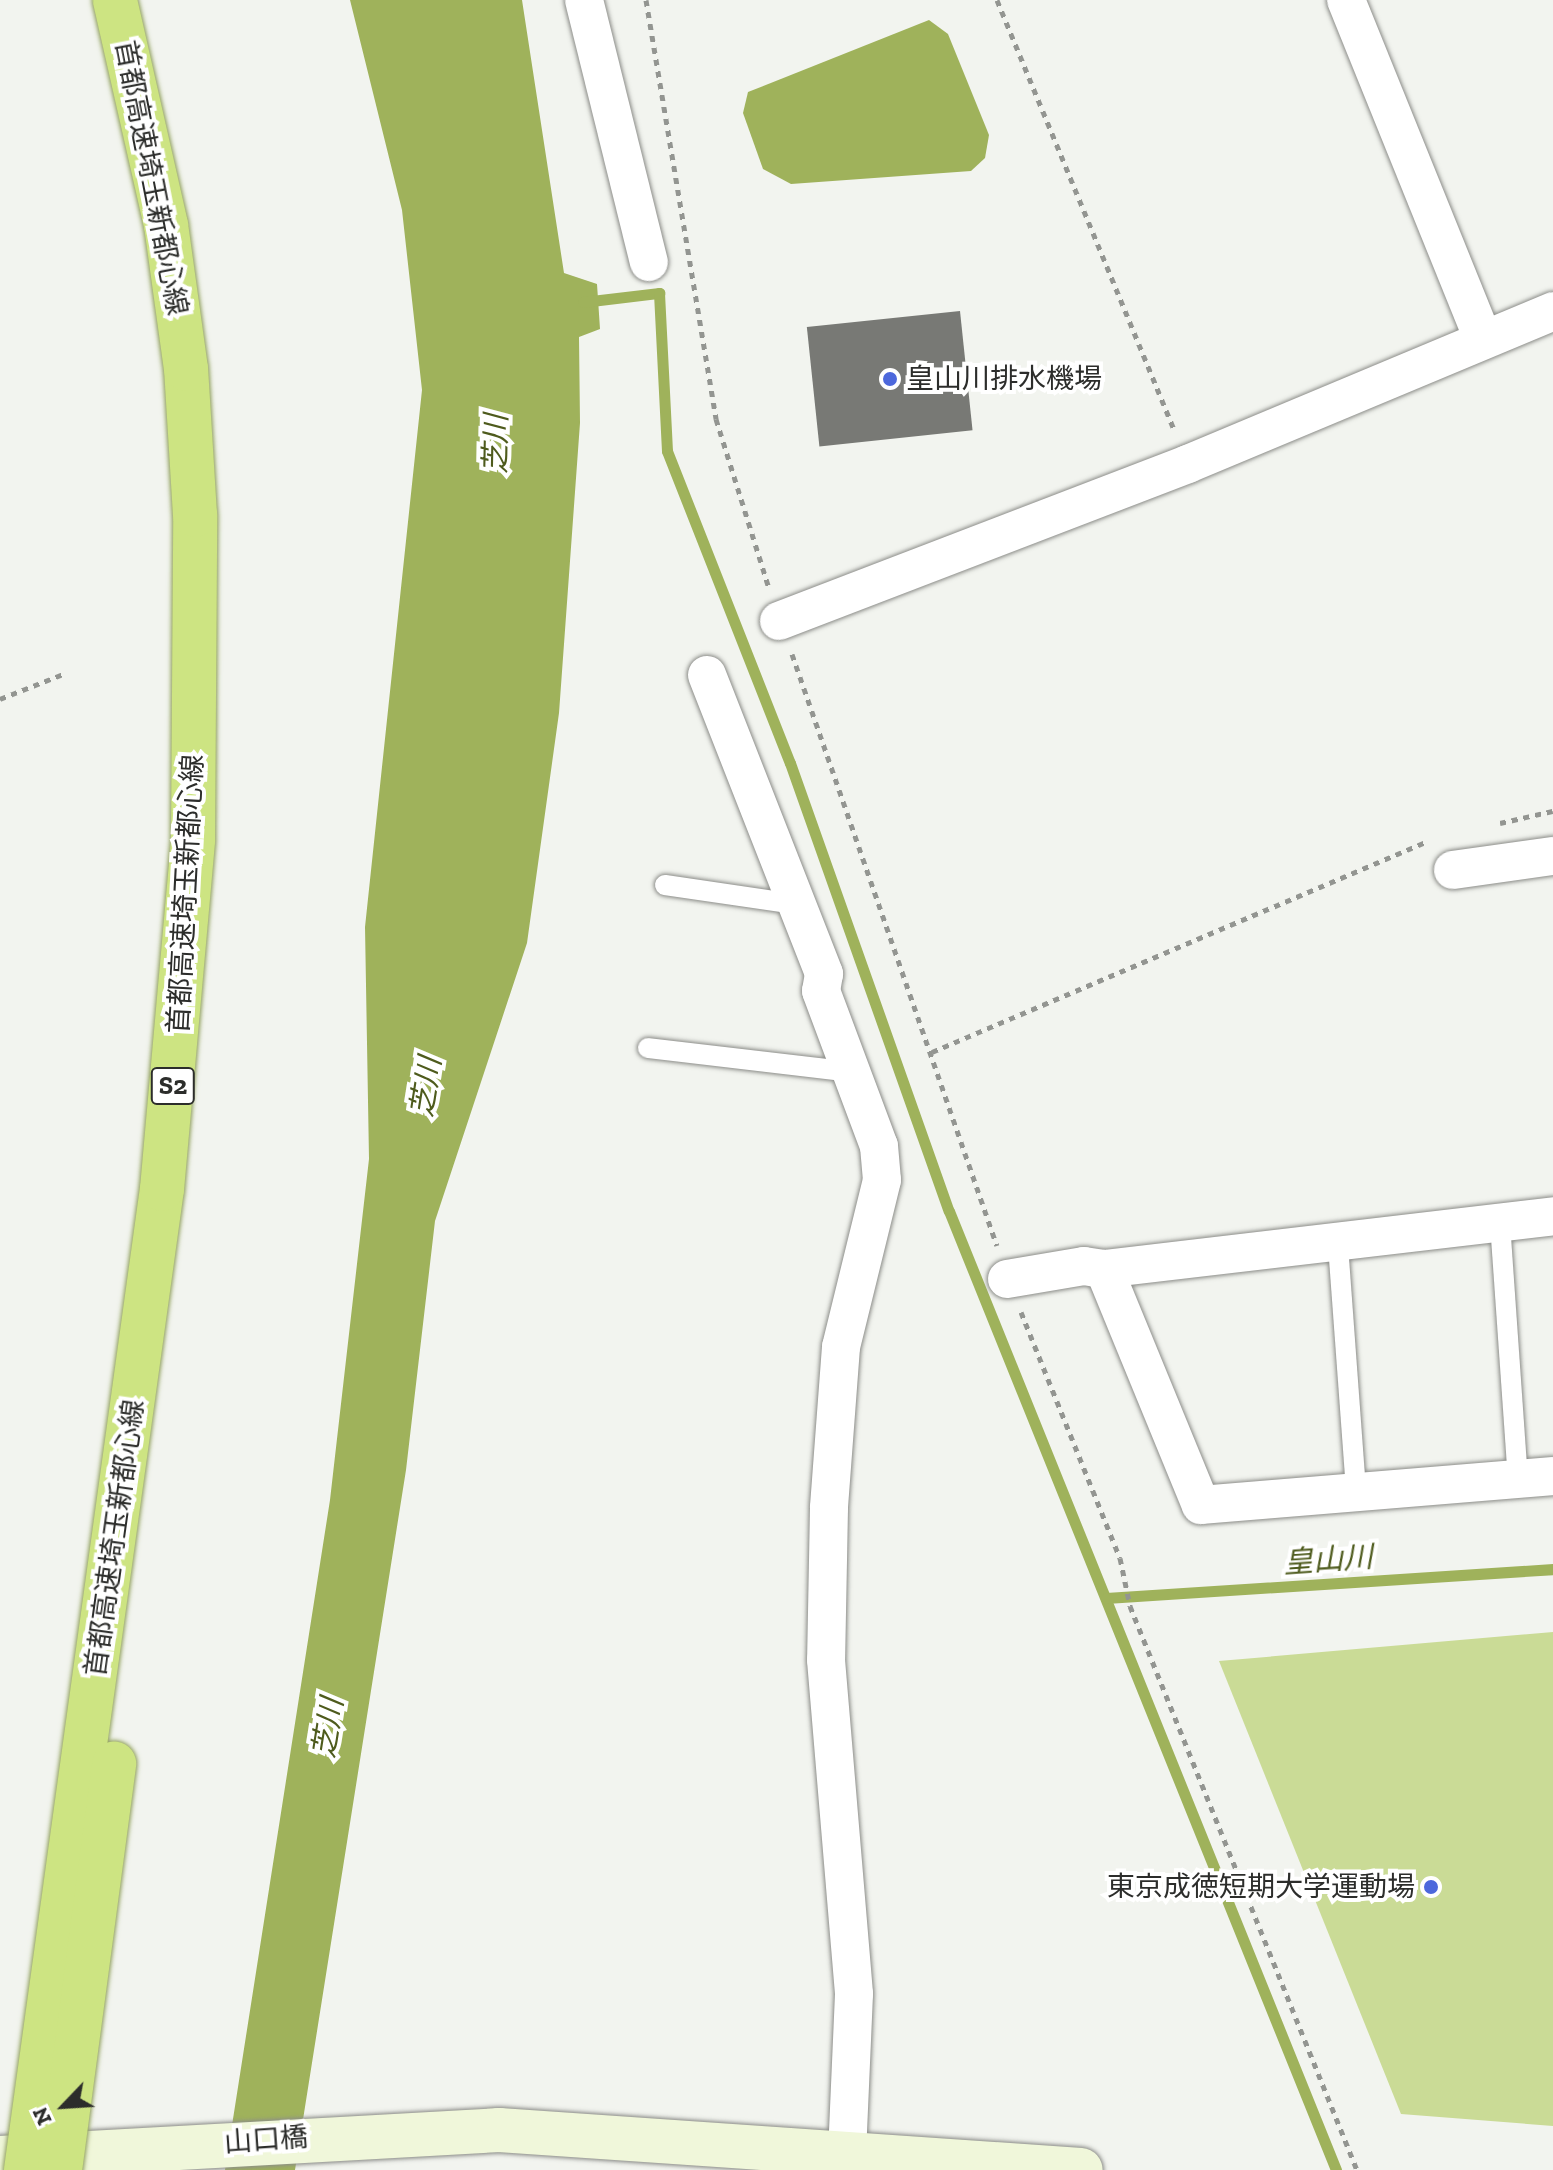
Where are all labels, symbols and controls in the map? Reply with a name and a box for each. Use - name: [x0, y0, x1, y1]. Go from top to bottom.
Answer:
- street label: 首都高速埼玉新都心線: [108, 37, 194, 319]
- place label: 皇山川排水機場: [906, 362, 1102, 396]
- marker: 皇山川排水機場: [881, 370, 899, 388]
- water label: 芝川: [477, 414, 515, 474]
- street label: 首都高速埼玉新都心線: [162, 753, 210, 1035]
- water label: 芝川: [404, 1055, 448, 1119]
- road number: S2: [149, 1064, 197, 1108]
- street label: 首都高速埼玉新都心線: [79, 1397, 151, 1679]
- water label: 皇山川: [1282, 1539, 1374, 1581]
- water label: 芝川: [306, 1696, 350, 1760]
- place label: 東京成徳短期大学運動場: [1107, 1870, 1415, 1904]
- marker: 東京成徳短期大学運動場: [1422, 1878, 1440, 1896]
- north arrow: [24, 2066, 104, 2146]
- text: N: [26, 2103, 58, 2130]
- street label: 山口橋: [223, 2120, 309, 2160]

